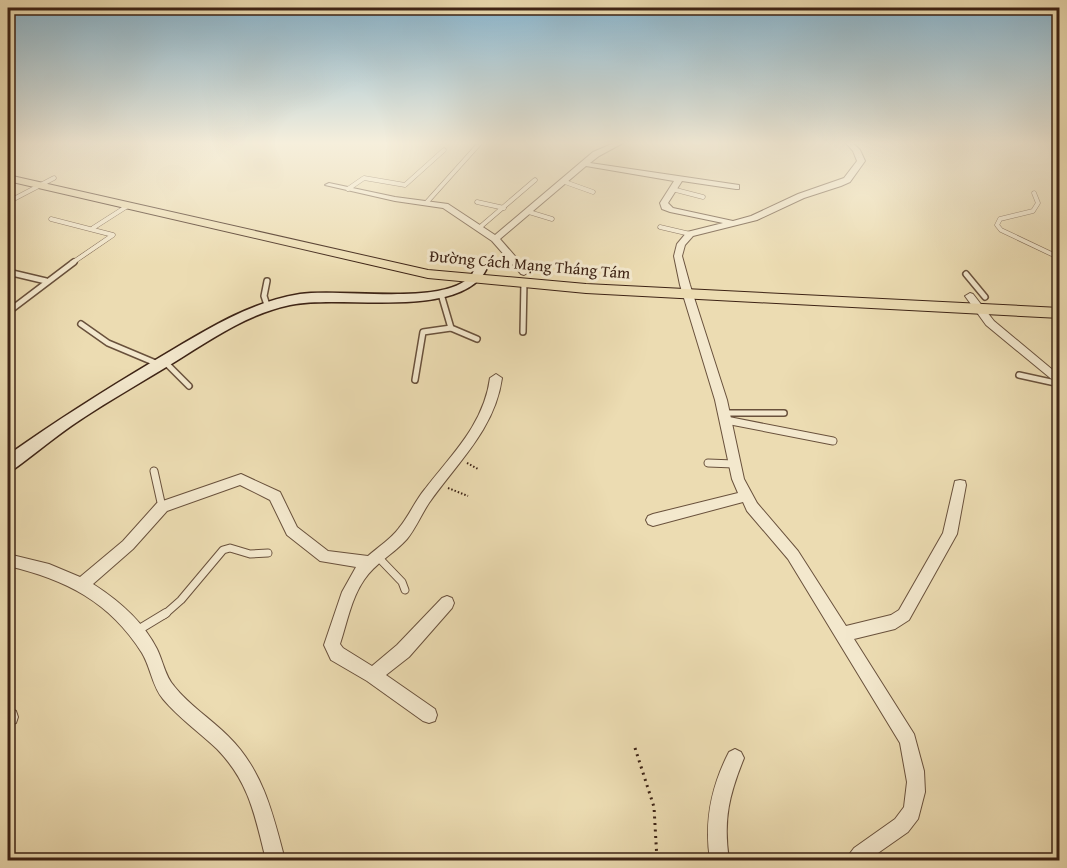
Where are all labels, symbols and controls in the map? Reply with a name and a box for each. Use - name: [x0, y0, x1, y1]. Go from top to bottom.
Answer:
- street label: Đường Cách Mạng Tháng Tám: [429, 243, 631, 285]

